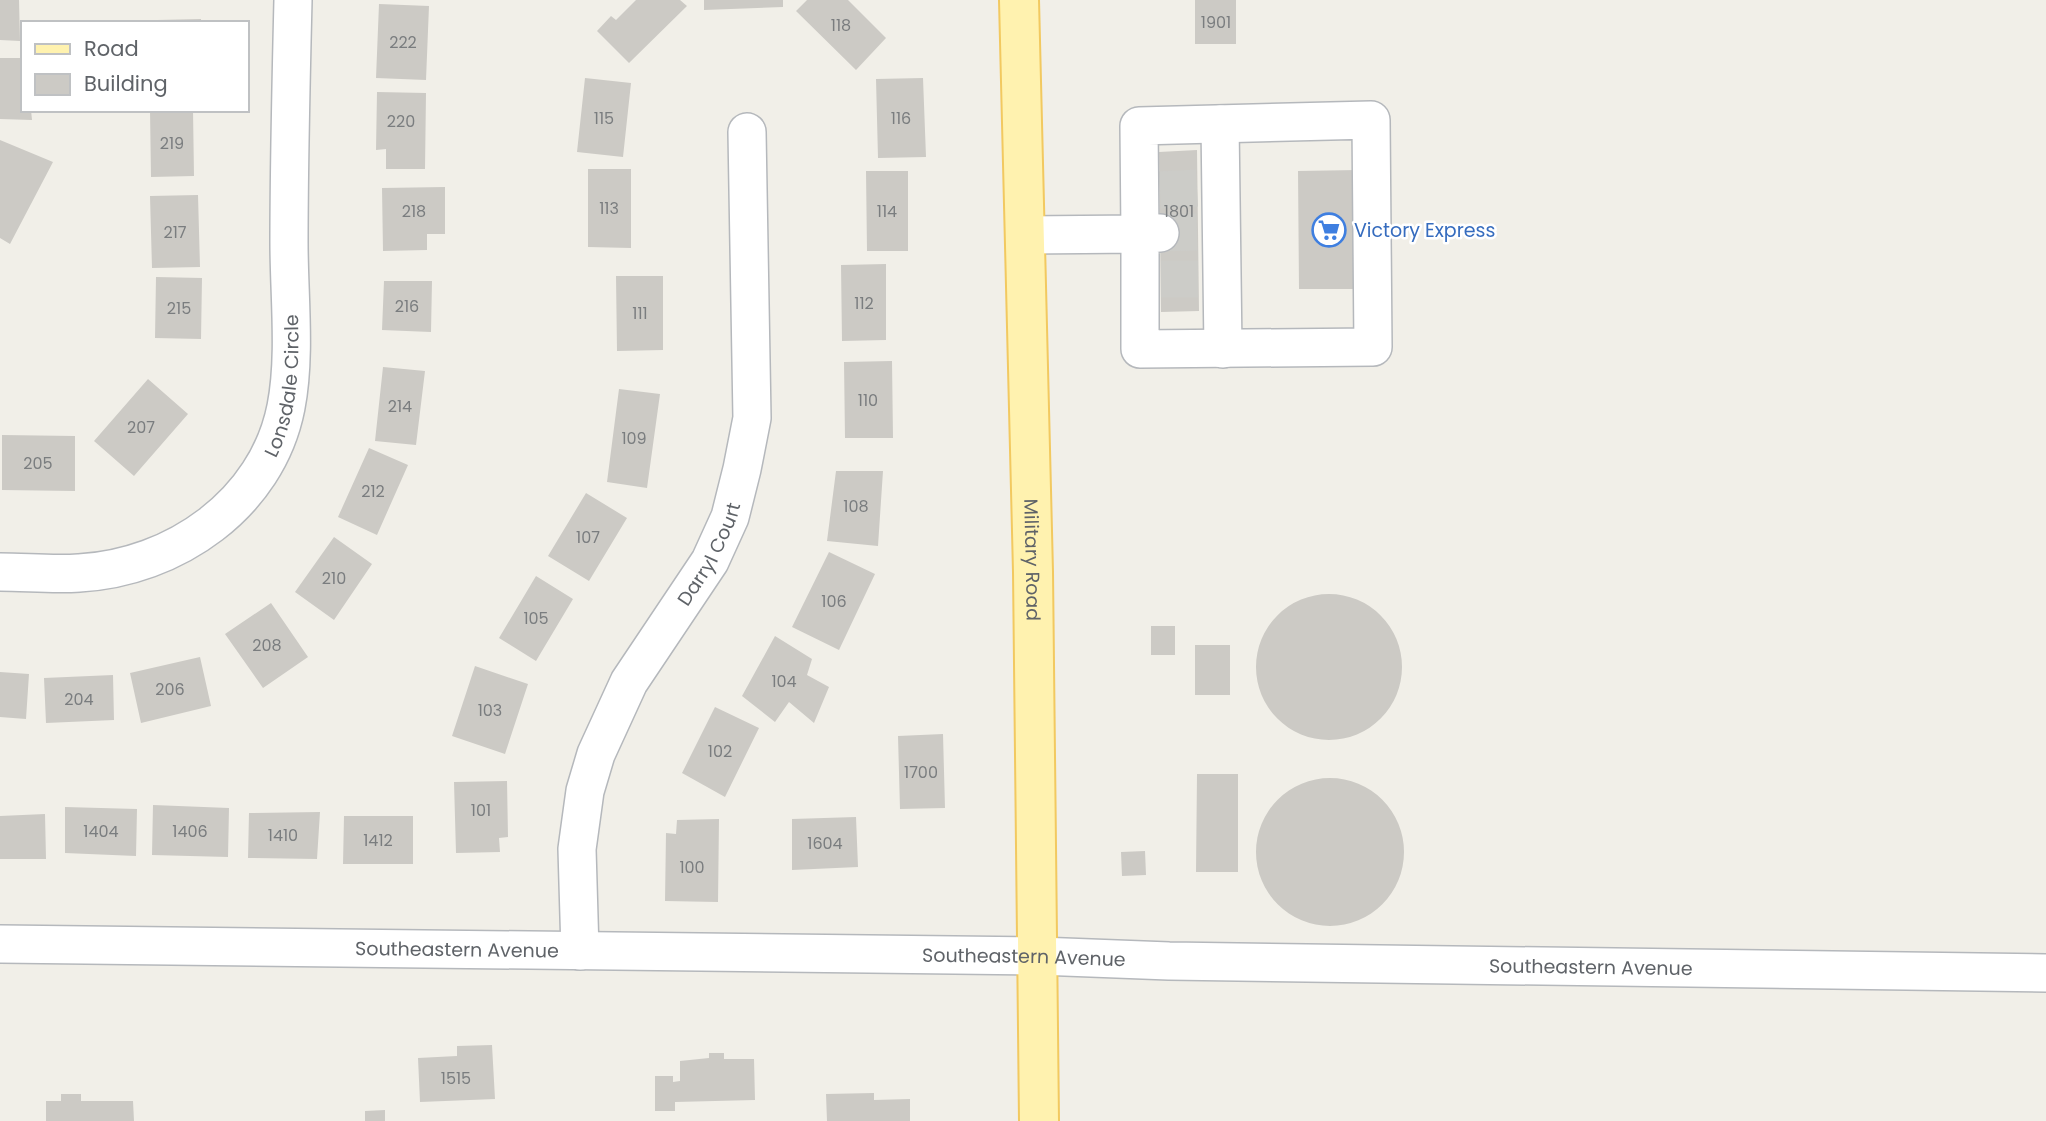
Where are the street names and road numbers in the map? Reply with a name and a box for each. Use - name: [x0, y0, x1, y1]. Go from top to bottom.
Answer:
- street label: Lonsdale Circle: [258, 314, 305, 461]
- street label: Military Road: [1017, 498, 1047, 621]
- street label: Darryl Court: [671, 500, 747, 611]
- street label: Southeastern Avenue: [355, 935, 559, 964]
- street label: Southeastern Avenue: [922, 942, 1126, 973]
- street label: Southeastern Avenue: [1489, 952, 1693, 982]

